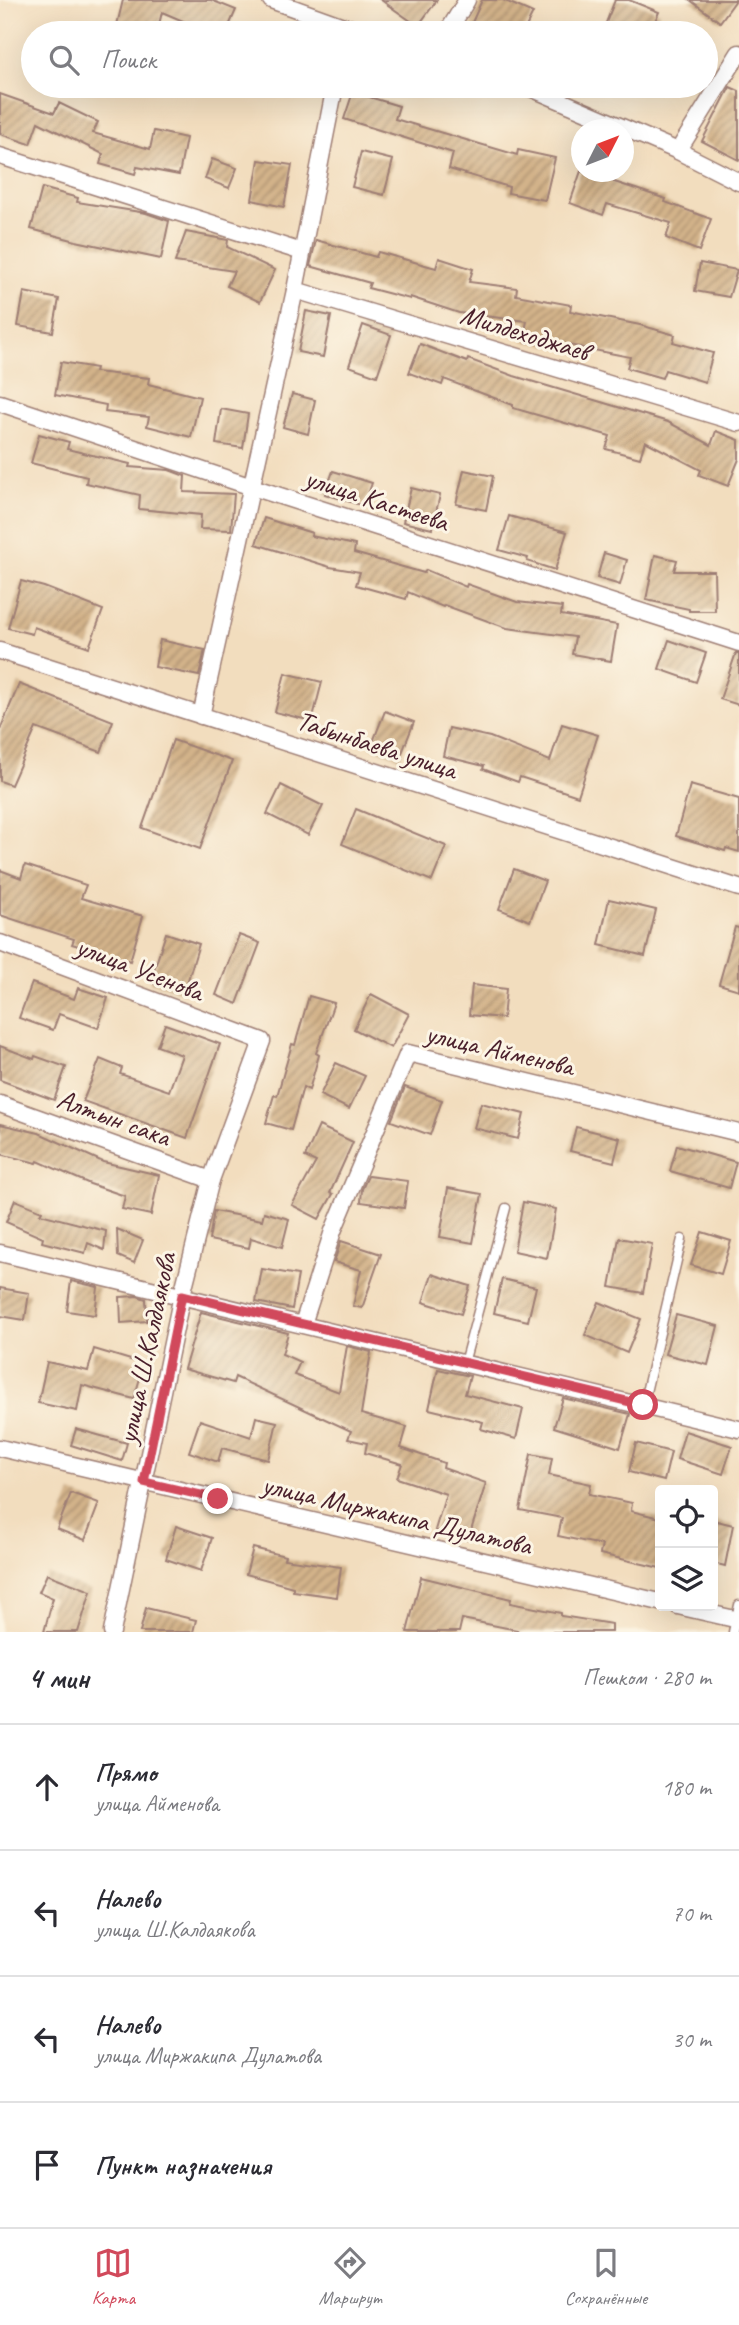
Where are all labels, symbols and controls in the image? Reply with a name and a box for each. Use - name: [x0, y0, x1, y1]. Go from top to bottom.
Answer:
- search box: [21, 21, 718, 98]
- icon: search: [45, 41, 83, 79]
- text: Поиск: [101, 43, 156, 76]
- north arrow: [571, 119, 634, 182]
- street label: Милдеходжаев: [456, 296, 599, 370]
- street label: улица Кастеева: [299, 459, 455, 540]
- street label: Табынбаева улица: [292, 702, 464, 788]
- street label: улица Усенова: [69, 927, 211, 1010]
- street label: улица Айменова: [420, 1015, 580, 1084]
- street label: Алтын сака: [53, 1081, 177, 1155]
- street label: улица Ш.Калдаякова: [109, 1248, 184, 1449]
- route start: [627, 1389, 658, 1420]
- street label: улица Миржакипа Дулатова: [257, 1466, 537, 1563]
- route end: [202, 1483, 233, 1514]
- map controls: [655, 1485, 718, 1611]
- button: locate: [655, 1485, 718, 1548]
- button: layers: [655, 1548, 718, 1611]
- text: 4 мин: [28, 1659, 89, 1697]
- text: Пешком · 280 m: [583, 1663, 711, 1692]
- text: Прямо: [95, 1756, 157, 1789]
- icon: ahead: [28, 1768, 66, 1806]
- text: 180 m: [662, 1773, 711, 1802]
- text: улица Айменова: [95, 1789, 219, 1818]
- text: Налево: [95, 1882, 161, 1915]
- icon: left: [28, 1894, 66, 1932]
- text: 70 m: [672, 1899, 711, 1928]
- text: улица Ш.Калдаякова: [95, 1915, 254, 1944]
- text: Налево: [95, 2008, 161, 2041]
- icon: left: [28, 2020, 66, 2058]
- text: 30 m: [672, 2025, 711, 2054]
- text: улица Миржакипа Дулатова: [95, 2041, 321, 2070]
- icon: arrive: [28, 2146, 66, 2184]
- text: Пункт назначения: [95, 2149, 271, 2182]
- tab: Карта: [92, 2244, 135, 2310]
- tab: Маршрут: [319, 2244, 381, 2310]
- tab: Сохранённые: [565, 2244, 647, 2310]

